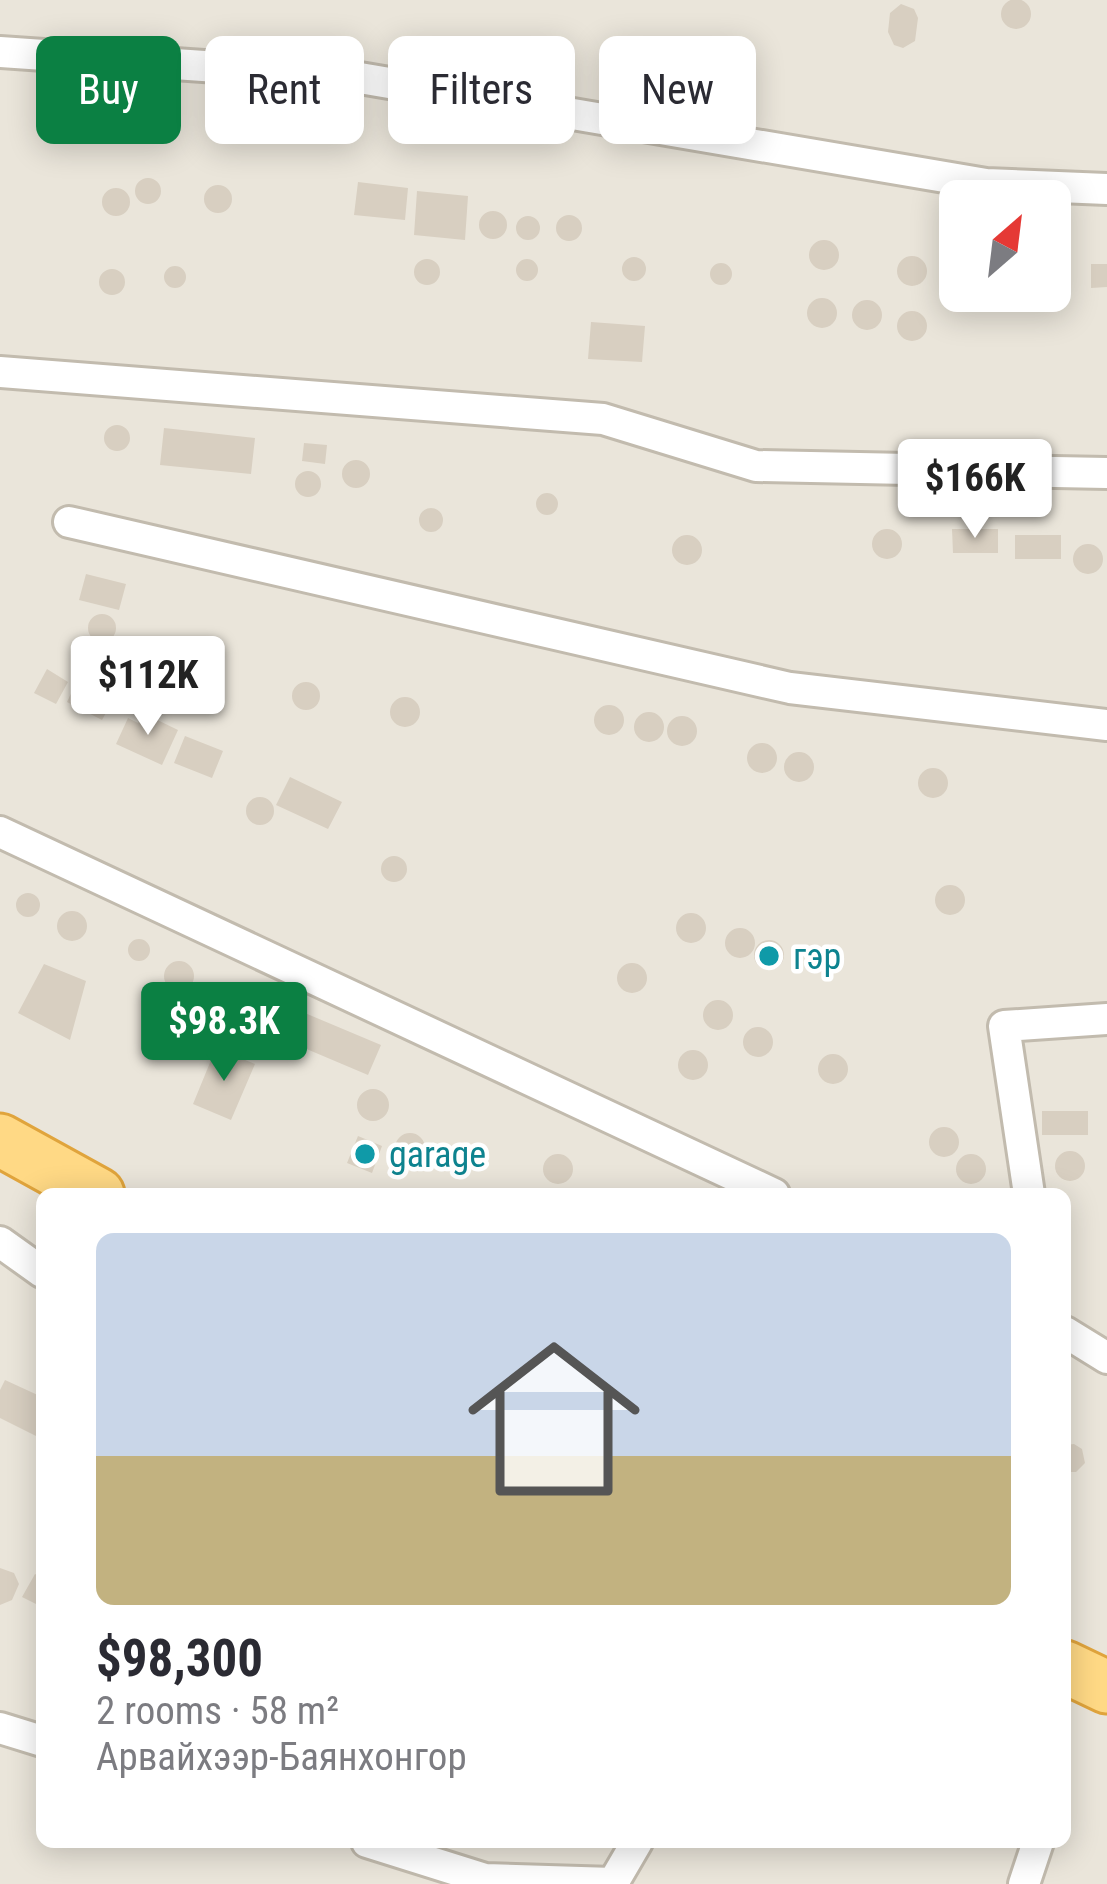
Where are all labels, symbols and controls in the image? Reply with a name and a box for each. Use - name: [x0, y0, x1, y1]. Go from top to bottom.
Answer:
- chip: Buy: [36, 36, 181, 144]
- chip: Rent: [205, 36, 364, 144]
- chip: Filters: [388, 36, 575, 144]
- chip: New: [599, 36, 756, 144]
- north arrow: [939, 180, 1071, 312]
- map controls: [939, 180, 1071, 312]
- pin: $166K: [891, 439, 1059, 541]
- text: $166K: [925, 455, 1025, 501]
- pin: $112K: [64, 636, 232, 738]
- text: $112K: [98, 652, 198, 698]
- place label: гэр: [793, 936, 841, 978]
- marker: гэр: [756, 943, 782, 969]
- pin: $98.3K: [126, 982, 322, 1084]
- text: $98.3K: [168, 998, 280, 1044]
- place label: garage: [389, 1134, 486, 1176]
- marker: garage: [352, 1141, 378, 1167]
- icon: home: [446, 1311, 662, 1527]
- text: $98,300: [96, 1629, 263, 1688]
- text: 2 rooms · 58 m²: [96, 1688, 339, 1734]
- text: Арвайхээр-Баянхонгор: [96, 1734, 467, 1780]

